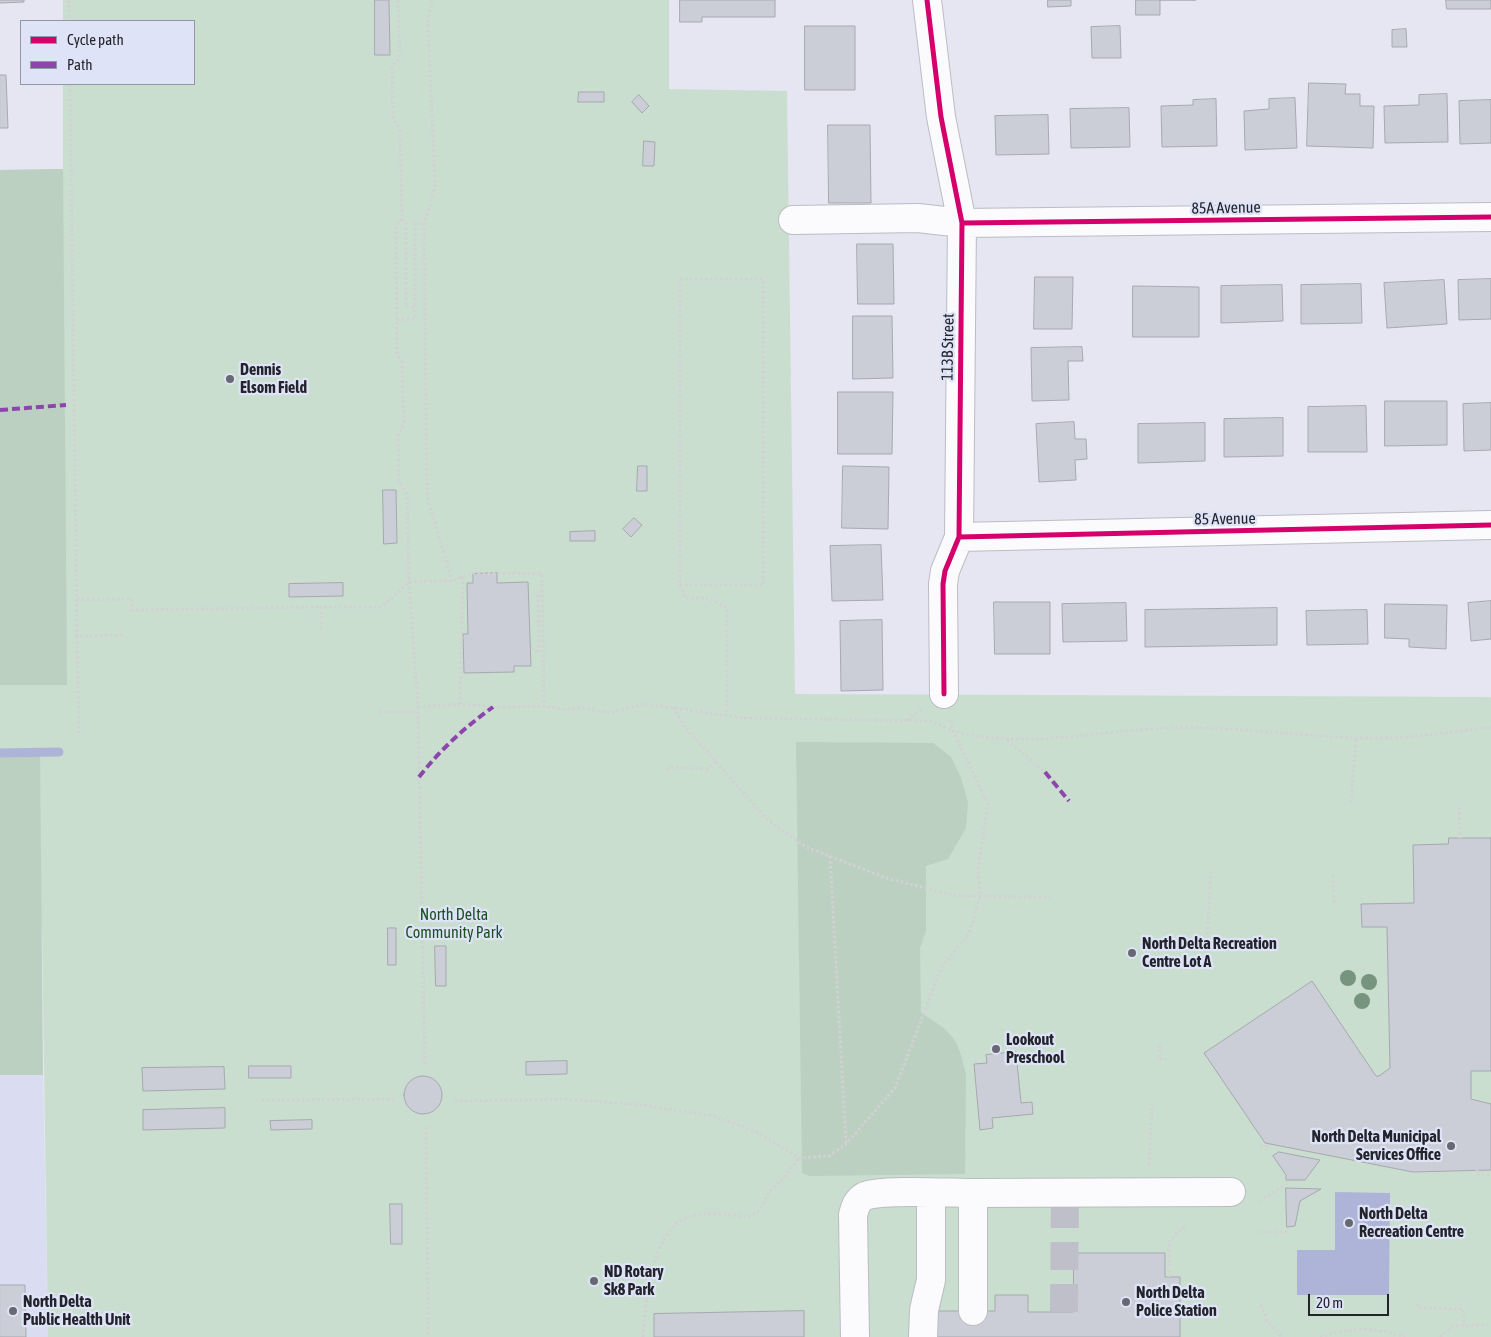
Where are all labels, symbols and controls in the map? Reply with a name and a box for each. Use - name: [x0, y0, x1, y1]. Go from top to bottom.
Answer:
- legend: [20, 20, 195, 85]
- text: Cycle path: [67, 31, 124, 48]
- text: Path: [67, 56, 93, 73]
- street label: 85A Avenue: [1191, 198, 1261, 218]
- street label: 113B Street: [938, 313, 958, 381]
- place label: Dennis Elsom Field: [240, 360, 307, 398]
- marker: Dennis Elsom Field: [224, 373, 236, 385]
- street label: 85 Avenue: [1194, 509, 1256, 529]
- park label: North Delta Community Park: [405, 905, 503, 943]
- place label: North Delta Recreation Centre Lot A: [1142, 934, 1277, 972]
- marker: North Delta Recreation Centre Lot A: [1126, 947, 1138, 959]
- place label: Lookout Preschool: [1006, 1030, 1064, 1068]
- marker: Lookout Preschool: [990, 1043, 1002, 1055]
- place label: North Delta Municipal Services Office: [1311, 1127, 1441, 1165]
- marker: North Delta Municipal Services Office: [1445, 1140, 1457, 1152]
- place label: North Delta Recreation Centre: [1359, 1204, 1464, 1242]
- marker: North Delta Recreation Centre: [1343, 1217, 1355, 1229]
- place label: ND Rotary Sk8 Park: [604, 1262, 663, 1300]
- marker: ND Rotary Sk8 Park: [588, 1275, 600, 1287]
- place label: North Delta Police Station: [1136, 1283, 1217, 1321]
- scale bar: [1311, 1284, 1392, 1316]
- place label: North Delta Public Health Unit: [23, 1292, 130, 1330]
- text: 20 m: [1316, 1294, 1343, 1311]
- marker: North Delta Police Station: [1120, 1296, 1132, 1308]
- marker: North Delta Public Health Unit: [7, 1305, 19, 1317]

